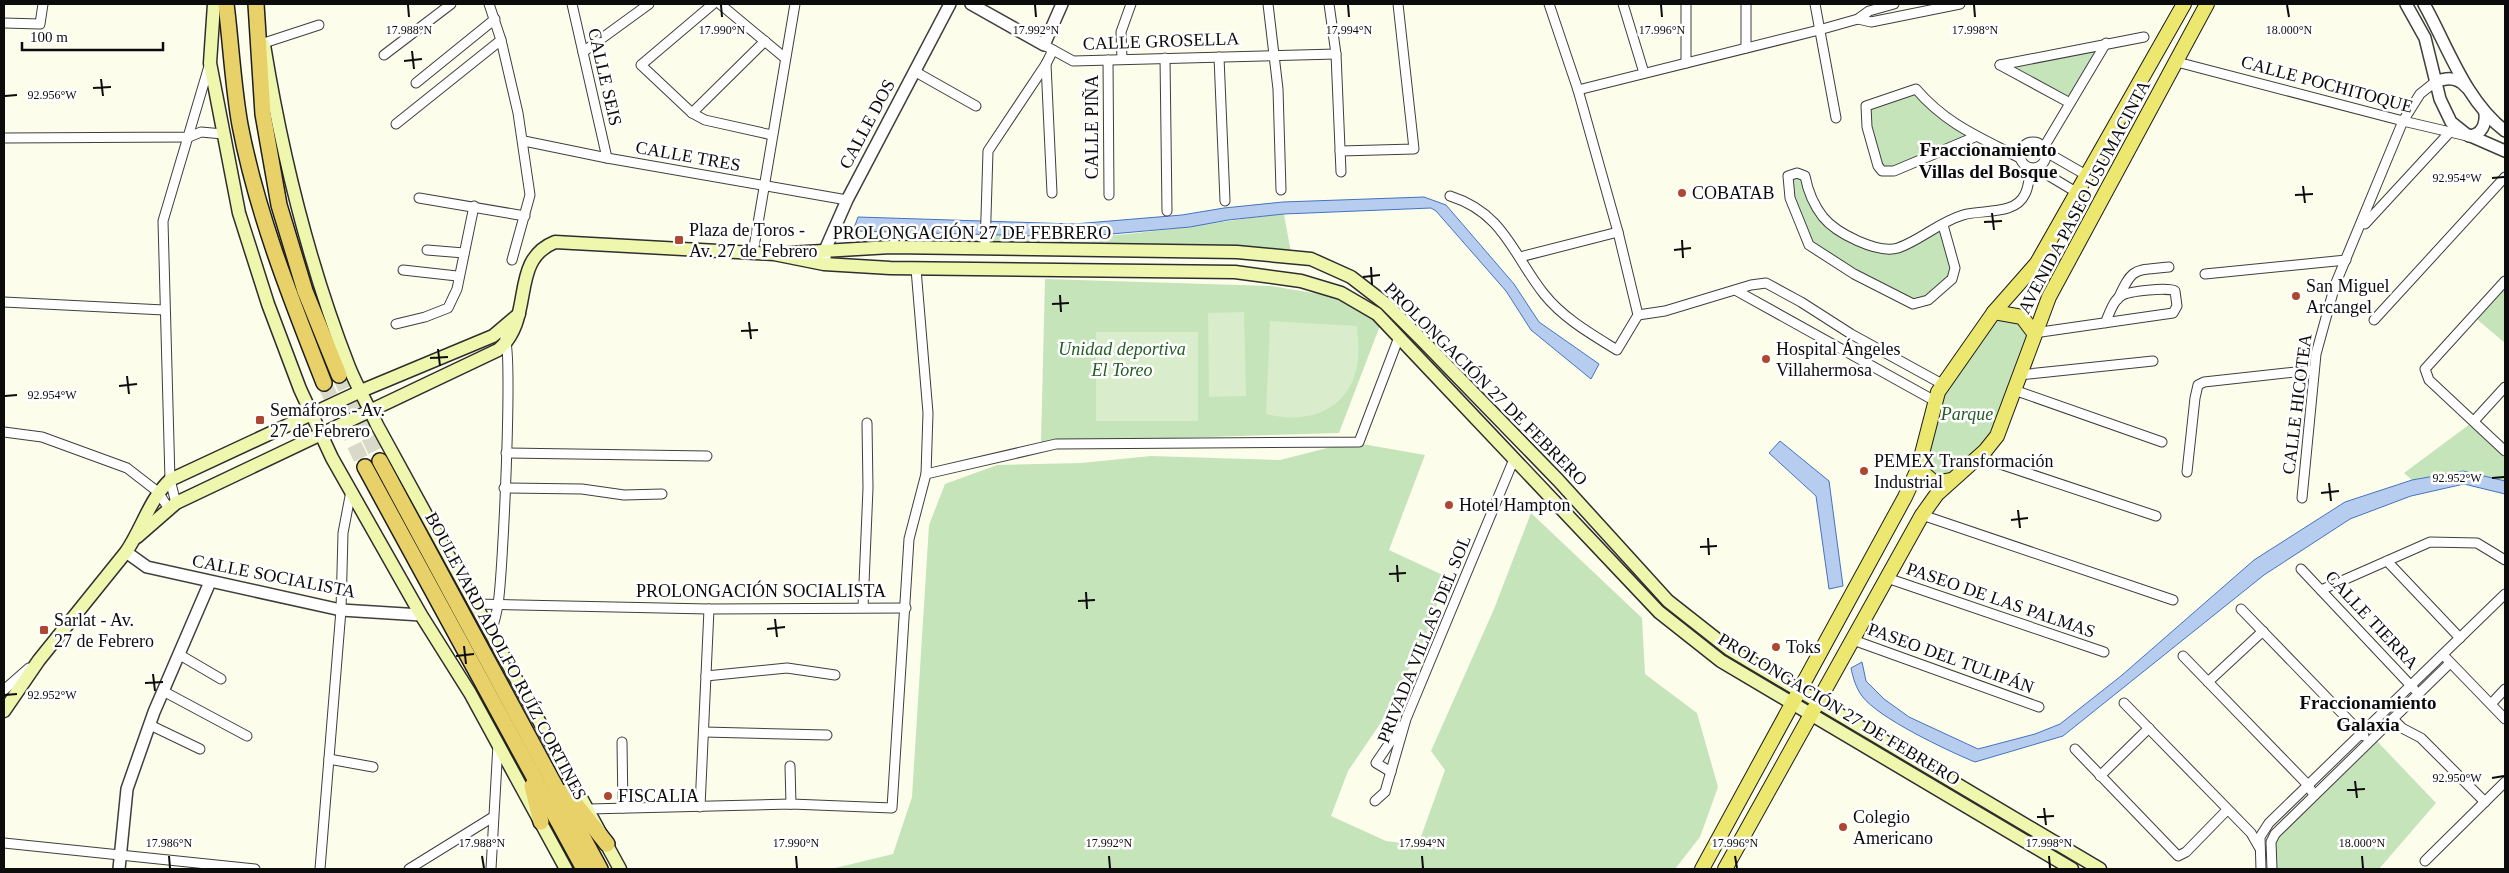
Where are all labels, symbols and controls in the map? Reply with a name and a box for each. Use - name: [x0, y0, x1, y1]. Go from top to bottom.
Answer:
- scale bar: [22, 20, 164, 52]
- text: 17.988°N: [386, 23, 433, 37]
- text: 17.990°N: [699, 23, 746, 37]
- text: 17.992°N: [1013, 23, 1060, 37]
- text: 17.994°N: [1326, 23, 1373, 37]
- text: 17.996°N: [1639, 23, 1686, 37]
- text: 17.998°N: [1952, 23, 1999, 37]
- text: 18.000°N: [2266, 23, 2313, 37]
- street label: CALLE SEIS: [584, 26, 626, 128]
- street label: CALLE GROSELLA: [1082, 28, 1240, 54]
- text: 100 m: [30, 29, 68, 45]
- street label: CALLE POCHITOQUE: [2239, 51, 2415, 117]
- street label: CALLE PIÑA: [1081, 75, 1102, 179]
- street label: CALLE DOS: [835, 76, 899, 172]
- street label: AVENIDA PASEO USUMACINTA: [2014, 77, 2154, 317]
- text: 92.956°W: [27, 88, 77, 102]
- street label: CALLE TRES: [634, 137, 742, 175]
- district label: Fraccionamiento Villas del Bosque: [1919, 139, 2057, 182]
- text: 92.954°W: [2432, 171, 2482, 185]
- place label: COBATAB: [1692, 183, 1775, 203]
- marker: COBATAB: [1676, 187, 1688, 199]
- place label: Plaza de Toros - Av. 27 de Febrero: [689, 220, 817, 261]
- street label: PROLONGACIÓN 27 DE FEBRERO: [833, 222, 1111, 243]
- marker: Plaza de Toros - Av. 27 de Febrero: [673, 234, 685, 246]
- place label: San Miguel Arcangel: [2306, 276, 2390, 317]
- street label: PROLONGACIÓN 27 DE FEBRERO: [1380, 278, 1592, 490]
- marker: San Miguel Arcangel: [2290, 290, 2302, 302]
- street label: CALLE HICOTEA: [2278, 333, 2316, 475]
- place label: Hospital Ángeles Villahermosa: [1776, 338, 1900, 380]
- park label: Unidad deportiva El Toreo: [1058, 339, 1186, 380]
- marker: Hospital Ángeles Villahermosa: [1760, 353, 1772, 365]
- text: 92.954°W: [27, 388, 77, 402]
- place label: Semáforos - Av. 27 de Febrero: [270, 400, 385, 441]
- park label: Parque: [1940, 404, 1993, 424]
- marker: Semáforos - Av. 27 de Febrero: [254, 414, 266, 426]
- place label: PEMEX Transformación Industrial: [1874, 451, 2054, 492]
- marker: PEMEX Transformación Industrial: [1858, 465, 1870, 477]
- text: 92.952°W: [2432, 471, 2482, 485]
- place label: Hotel Hampton: [1459, 495, 1570, 515]
- marker: Hotel Hampton: [1443, 499, 1455, 511]
- street label: BOULEVARD ADOLFO RUÍZ CORTINES: [421, 508, 592, 803]
- street label: PRIVADA VILLAS DEL SOL: [1373, 532, 1475, 746]
- street label: CALLE SOCIALISTA: [191, 550, 357, 602]
- street label: PASEO DE LAS PALMAS: [1904, 558, 2098, 642]
- street label: CALLE TIERRA: [2321, 567, 2423, 673]
- street label: PROLONGACIÓN SOCIALISTA: [636, 580, 886, 601]
- place label: Sarlat - Av. 27 de Febrero: [54, 610, 154, 651]
- street label: PASEO DEL TULIPÁN: [1865, 618, 2037, 697]
- marker: Sarlat - Av. 27 de Febrero: [38, 624, 50, 636]
- street label: PROLONGACIÓN 27 DE FEBRERO: [1714, 628, 1964, 789]
- place label: Toks: [1786, 637, 1821, 657]
- marker: Toks: [1770, 641, 1782, 653]
- text: 92.952°W: [27, 688, 77, 702]
- district label: Fraccionamiento Galaxia: [2299, 692, 2437, 735]
- text: 92.950°W: [2432, 771, 2482, 785]
- place label: FISCALIA: [618, 786, 699, 806]
- marker: FISCALIA: [602, 790, 614, 802]
- place label: Colegio Americano: [1853, 807, 1933, 848]
- marker: Colegio Americano: [1837, 821, 1849, 833]
- text: 17.986°N: [146, 836, 193, 850]
- text: 17.988°N: [459, 836, 506, 850]
- text: 17.990°N: [773, 836, 820, 850]
- text: 17.992°N: [1086, 836, 1133, 850]
- text: 17.994°N: [1399, 836, 1446, 850]
- text: 17.996°N: [1712, 836, 1759, 850]
- text: 17.998°N: [2026, 836, 2073, 850]
- text: 18.000°N: [2339, 836, 2386, 850]

